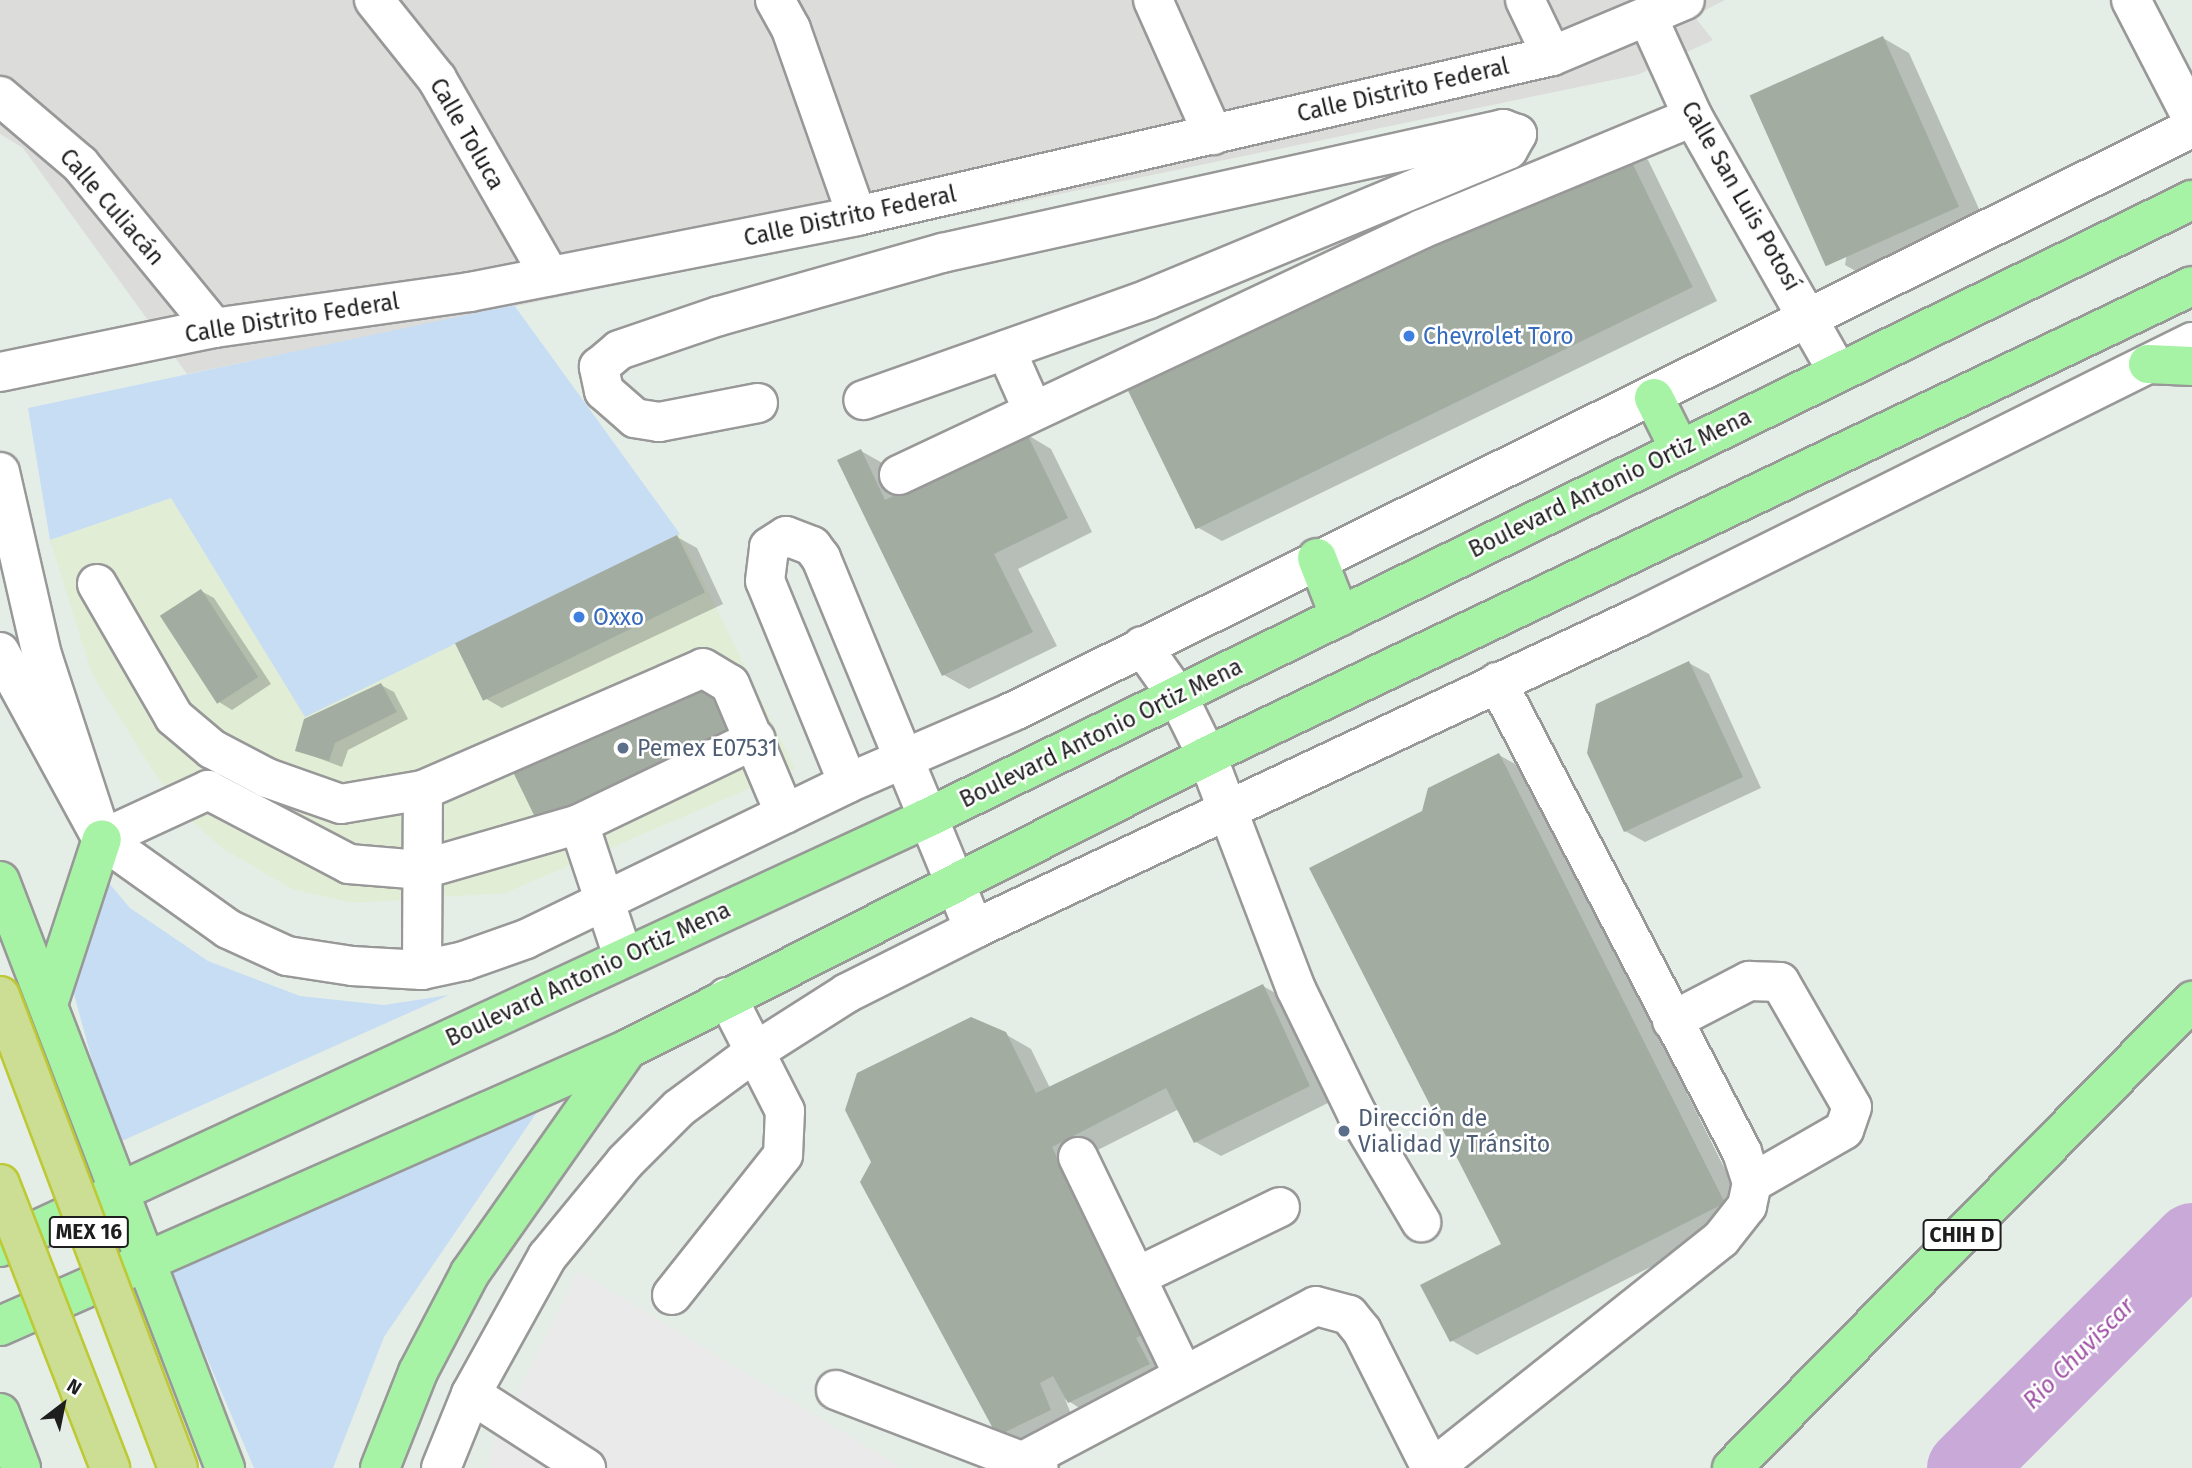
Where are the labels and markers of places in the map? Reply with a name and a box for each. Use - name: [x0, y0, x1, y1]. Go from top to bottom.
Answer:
- place label: Chevrolet Toro: [1423, 322, 1574, 350]
- marker: Chevrolet Toro: [1401, 328, 1417, 344]
- place label: Oxxo: [593, 603, 644, 631]
- marker: Oxxo: [571, 609, 587, 625]
- place label: Pemex E07531: [637, 734, 778, 762]
- marker: Pemex E07531: [615, 740, 631, 756]
- place label: Dirección de Vialidad y Tránsito: [1358, 1104, 1550, 1158]
- marker: Dirección de Vialidad y Tránsito: [1336, 1123, 1352, 1139]

